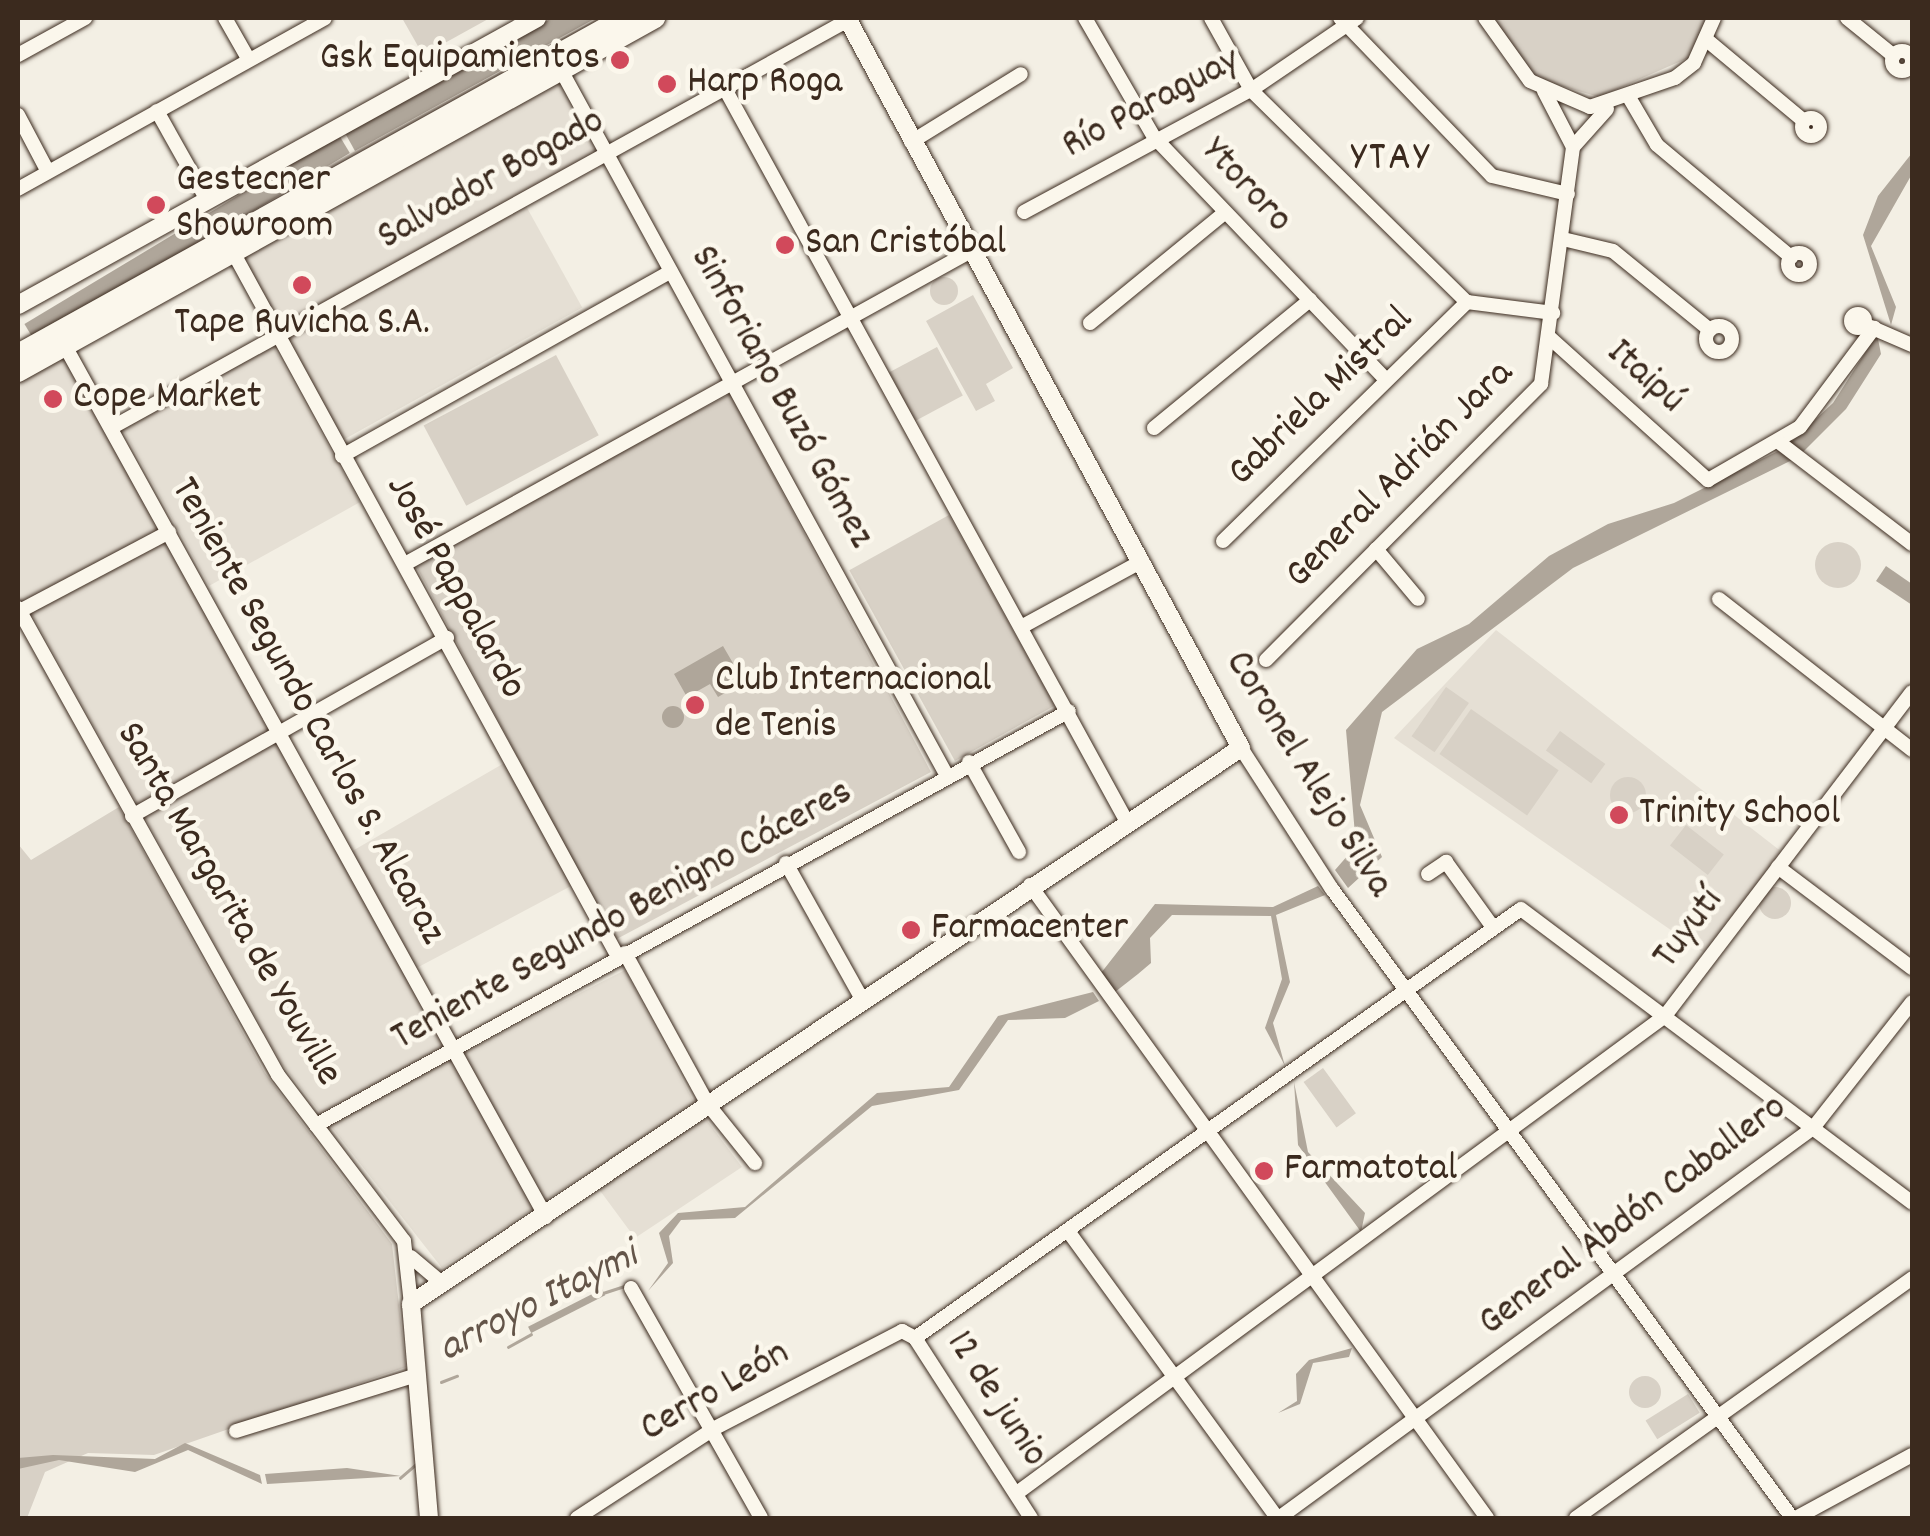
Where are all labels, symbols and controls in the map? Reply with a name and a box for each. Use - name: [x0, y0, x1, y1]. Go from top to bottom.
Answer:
- place label: Gsk Equipamientos: [319, 36, 600, 84]
- street label: Río Paraguay: [1055, 38, 1249, 172]
- marker: Gsk Equipamientos: [609, 49, 631, 71]
- place label: Harp Roga: [687, 60, 842, 108]
- marker: Harp Roga: [656, 73, 678, 95]
- street label: Salvador Bogado: [370, 99, 614, 263]
- street label: Ytororo: [1189, 130, 1301, 244]
- district label: YTAY: [1351, 135, 1431, 185]
- place label: Gestecner Showroom: [176, 158, 333, 252]
- marker: Gestecner Showroom: [145, 194, 167, 216]
- place label: San Cristóbal: [805, 221, 1006, 269]
- marker: San Cristóbal: [774, 234, 796, 256]
- street label: Sinforiano Buzó Gómez: [677, 238, 883, 558]
- marker: Tape Ruvicha S.A.: [291, 274, 313, 296]
- street label: Gabriela Mistral: [1219, 298, 1425, 498]
- place label: Tape Ruvicha S.A.: [174, 301, 430, 349]
- street label: Itaipú: [1595, 330, 1693, 426]
- street label: General Adrián Jara: [1277, 352, 1525, 600]
- place label: Cope Market: [73, 375, 262, 423]
- marker: Cope Market: [42, 388, 64, 410]
- street label: José Pappalardo: [373, 468, 535, 708]
- street label: Teniente Segundo Carlos S. Alcaraz: [157, 470, 455, 954]
- street label: Coronel Alejo Silva: [1212, 643, 1402, 907]
- place label: Club Internacional de Tenis: [715, 658, 991, 752]
- marker: Club Internacional de Tenis: [684, 694, 706, 716]
- street label: Santa Margarita de Youville: [103, 715, 351, 1095]
- street label: Teniente Segundo Benigno Cáceres: [384, 770, 862, 1064]
- place label: Trinity School: [1639, 791, 1840, 839]
- marker: Trinity School: [1608, 804, 1630, 826]
- street label: Tuyutí: [1644, 880, 1736, 980]
- place label: Farmacenter: [931, 906, 1128, 954]
- marker: Farmacenter: [900, 919, 922, 941]
- street label: General Abdón Caballero: [1470, 1085, 1798, 1349]
- place label: Farmatotal: [1284, 1147, 1457, 1195]
- marker: Farmatotal: [1253, 1160, 1275, 1182]
- water label: arroyo Itaymi: [431, 1232, 647, 1376]
- street label: 12 de junio: [933, 1323, 1057, 1477]
- street label: Cerro León: [633, 1331, 799, 1455]

